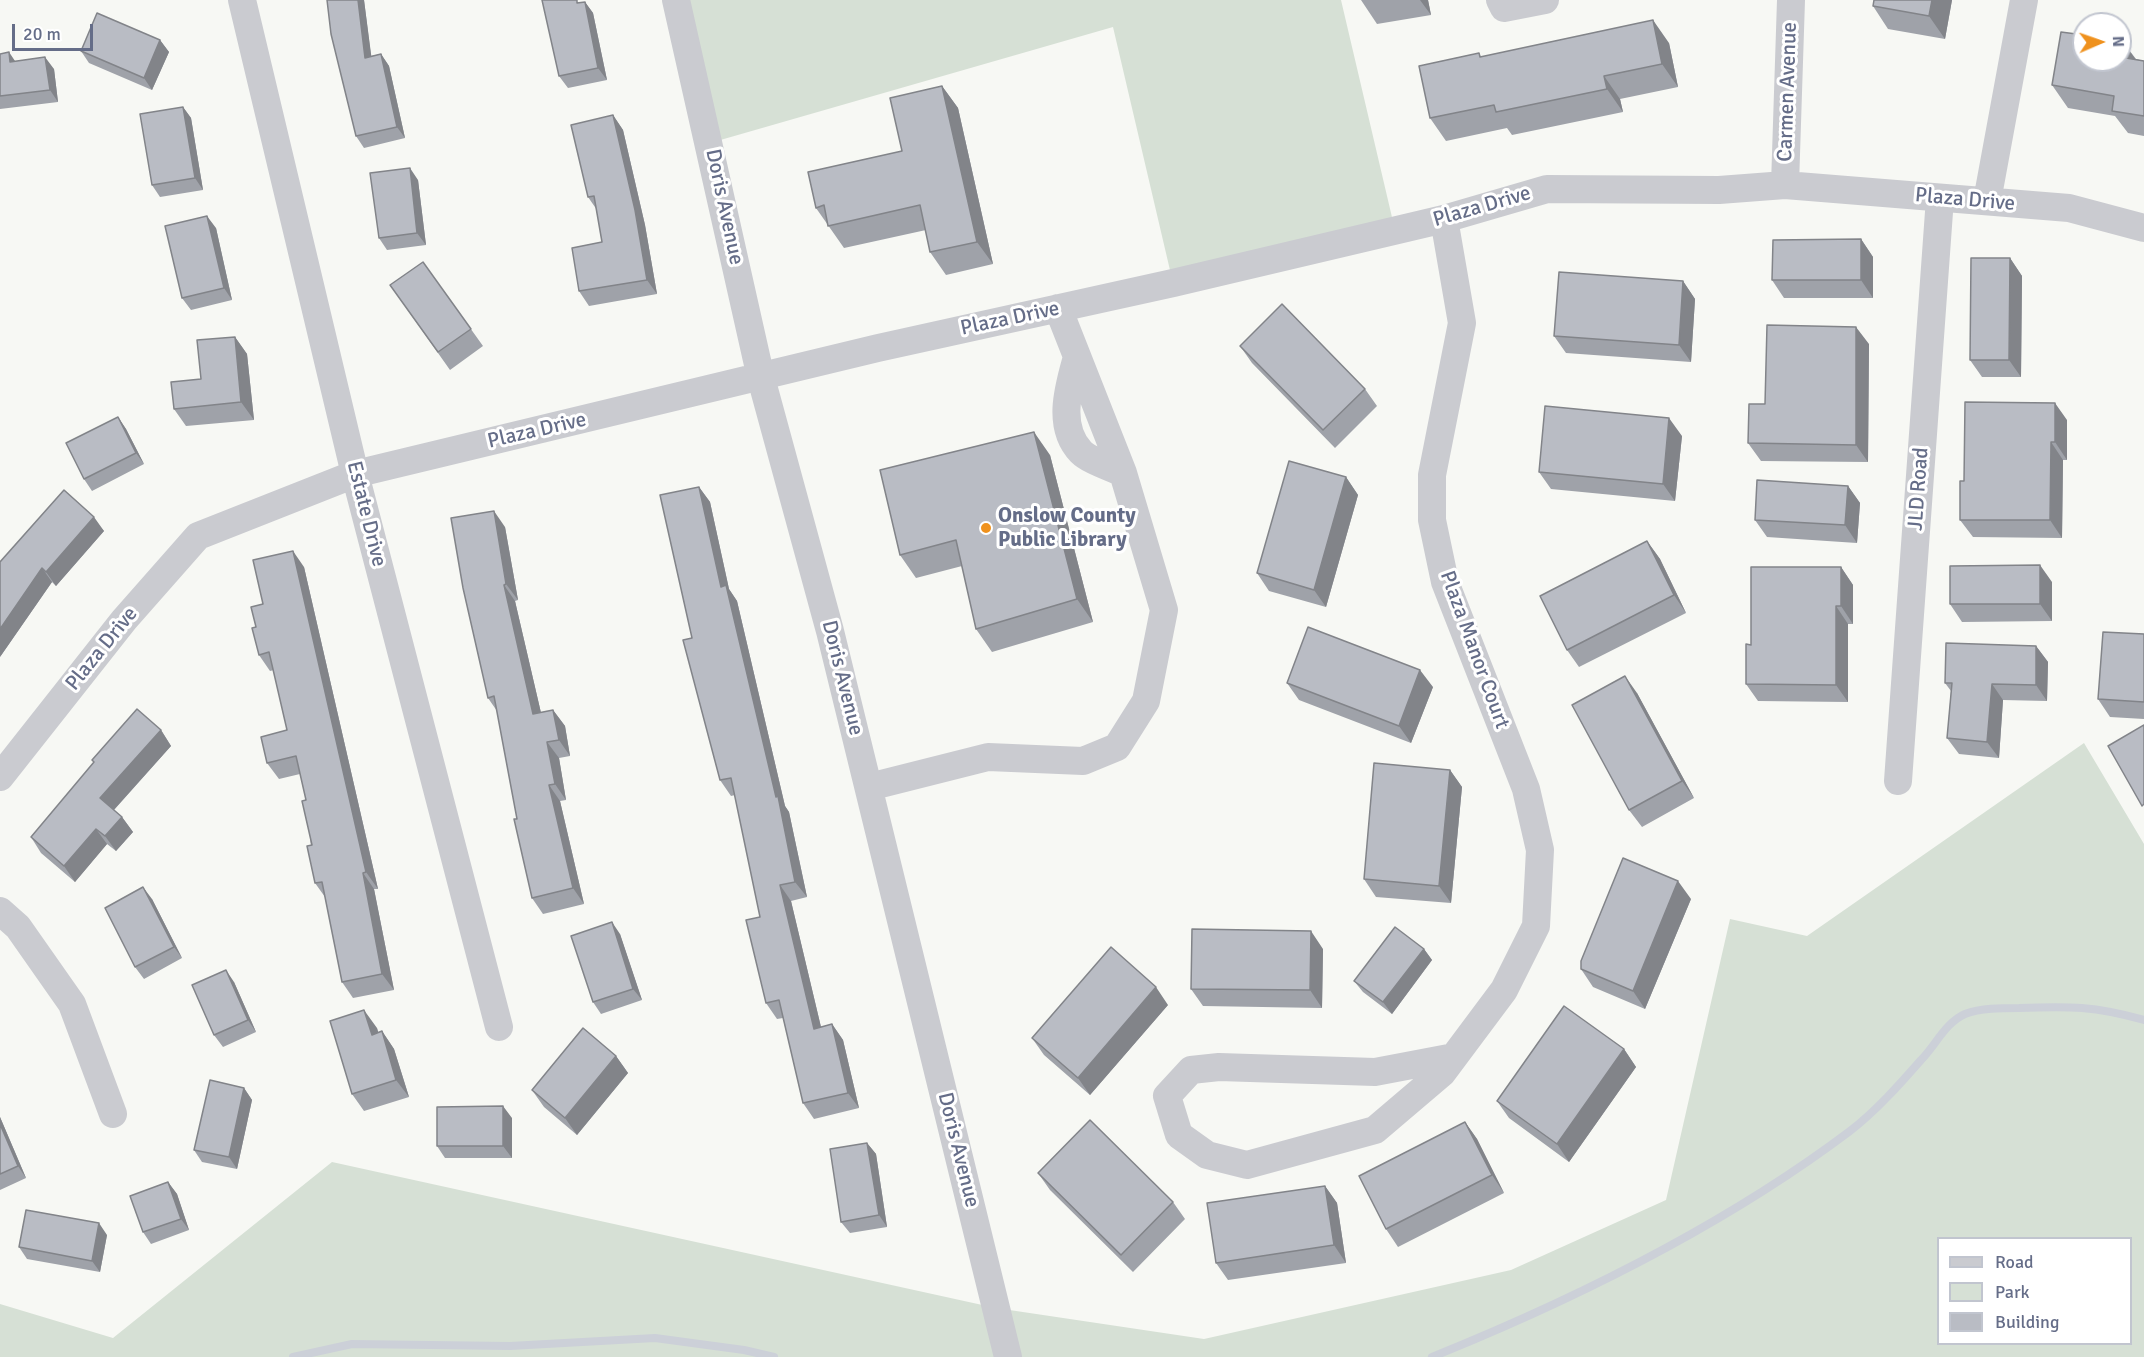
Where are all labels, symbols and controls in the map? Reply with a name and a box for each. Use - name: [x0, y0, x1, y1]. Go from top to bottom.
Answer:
- scale bar: [15, 12, 96, 50]
- north arrow: [2072, 12, 2132, 72]
- street label: Carmen Avenue: [1773, 22, 1803, 162]
- text: 20 m: [23, 23, 61, 45]
- text: N: [2108, 36, 2128, 47]
- street label: Doris Avenue: [699, 147, 749, 267]
- street label: Plaza Drive: [1430, 181, 1534, 233]
- street label: Plaza Drive: [1914, 183, 2016, 217]
- street label: Plaza Drive: [958, 296, 1062, 342]
- street label: Plaza Drive: [485, 407, 589, 455]
- street label: JLD Road: [1904, 447, 1934, 531]
- street label: Estate Drive: [341, 459, 391, 569]
- place label: Onslow County Public Library: [998, 503, 1136, 553]
- marker: Onslow County Public Library: [979, 521, 993, 535]
- street label: Plaza Manor Court: [1434, 568, 1514, 732]
- street label: Plaza Drive: [61, 602, 143, 696]
- street label: Doris Avenue: [816, 618, 868, 738]
- street label: Doris Avenue: [932, 1090, 984, 1210]
- legend: [1937, 1237, 2132, 1345]
- text: Road: [1995, 1251, 2034, 1273]
- text: Park: [1995, 1281, 2030, 1303]
- text: Building: [1995, 1311, 2059, 1333]

